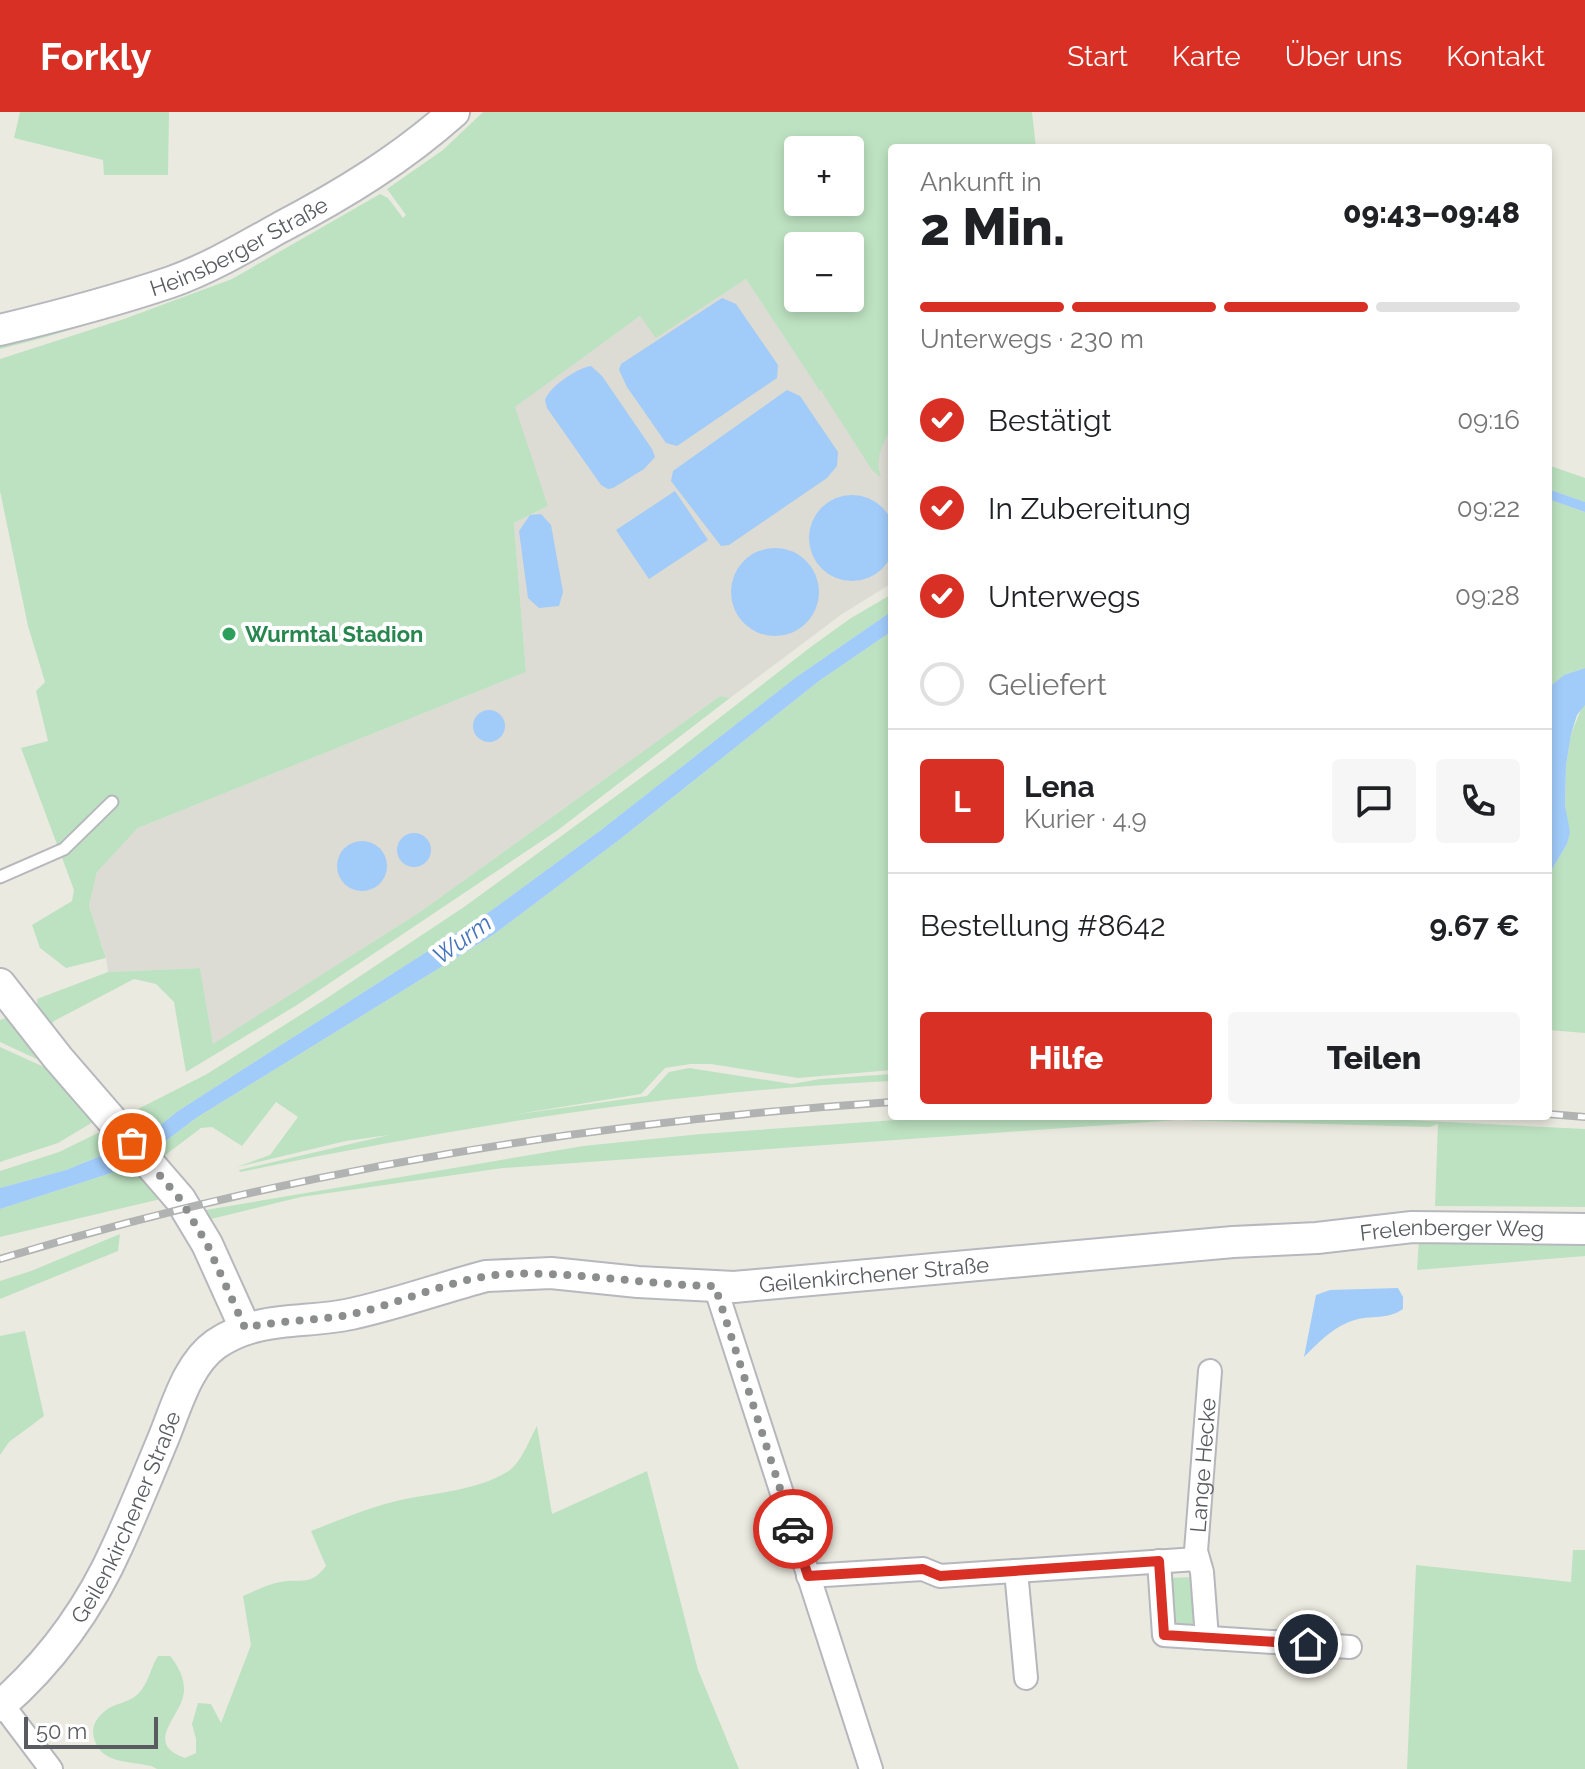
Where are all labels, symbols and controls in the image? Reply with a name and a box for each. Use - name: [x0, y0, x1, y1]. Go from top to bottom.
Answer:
- text: Forkly: [40, 34, 152, 79]
- text: Start: [1067, 40, 1128, 73]
- text: Karte: [1172, 40, 1241, 73]
- text: Über uns: [1285, 40, 1402, 73]
- text: Kontakt: [1446, 40, 1545, 73]
- map controls: [784, 136, 864, 312]
- button: +: [784, 136, 864, 216]
- text: Ankunft in: [920, 167, 1042, 197]
- street label: Heinsberger Straße: [146, 191, 332, 301]
- text: 09:43–09:48: [1343, 195, 1520, 230]
- text: 2 Min.: [920, 196, 1065, 257]
- button: −: [784, 232, 864, 312]
- text: Unterwegs · 230 m: [920, 324, 1144, 354]
- icon: check: [920, 398, 964, 442]
- text: Bestätigt: [988, 403, 1112, 438]
- text: 09:16: [1457, 405, 1520, 435]
- icon: check: [920, 486, 964, 530]
- text: In Zubereitung: [988, 491, 1191, 526]
- text: 09:22: [1457, 493, 1520, 523]
- icon: check: [920, 574, 964, 618]
- text: Unterwegs: [988, 579, 1140, 614]
- text: 09:28: [1455, 581, 1520, 611]
- place label: Wurmtal Stadion: [245, 621, 423, 647]
- marker: Wurmtal Stadion: [220, 625, 238, 643]
- text: Geliefert: [988, 667, 1107, 702]
- button: chat: [1332, 759, 1416, 843]
- button: phone: [1436, 759, 1520, 843]
- text: Lena: [1024, 769, 1095, 804]
- text: L: [953, 784, 971, 819]
- text: Kurier · 4.9: [1024, 804, 1147, 834]
- water label: Wurm: [427, 908, 497, 970]
- text: Bestellung #8642: [920, 908, 1166, 943]
- text: 9.67 €: [1429, 908, 1520, 943]
- button: Hilfe: [920, 1012, 1212, 1104]
- button: Teilen: [1228, 1012, 1520, 1104]
- pin: [98, 1109, 166, 1177]
- icon: bag: [110, 1121, 154, 1165]
- street label: Frelenberger Weg: [1358, 1214, 1544, 1246]
- street label: Geilenkirchener Straße: [758, 1251, 990, 1298]
- street label: Lange Hecke: [1184, 1397, 1221, 1534]
- street label: Geilenkirchener Straße: [65, 1407, 186, 1628]
- courier: [753, 1489, 833, 1569]
- icon: car: [771, 1507, 815, 1551]
- pin: [1274, 1610, 1342, 1678]
- icon: home: [1286, 1622, 1330, 1666]
- scale bar: [24, 1713, 158, 1749]
- text: 50 m: [36, 1718, 87, 1744]

